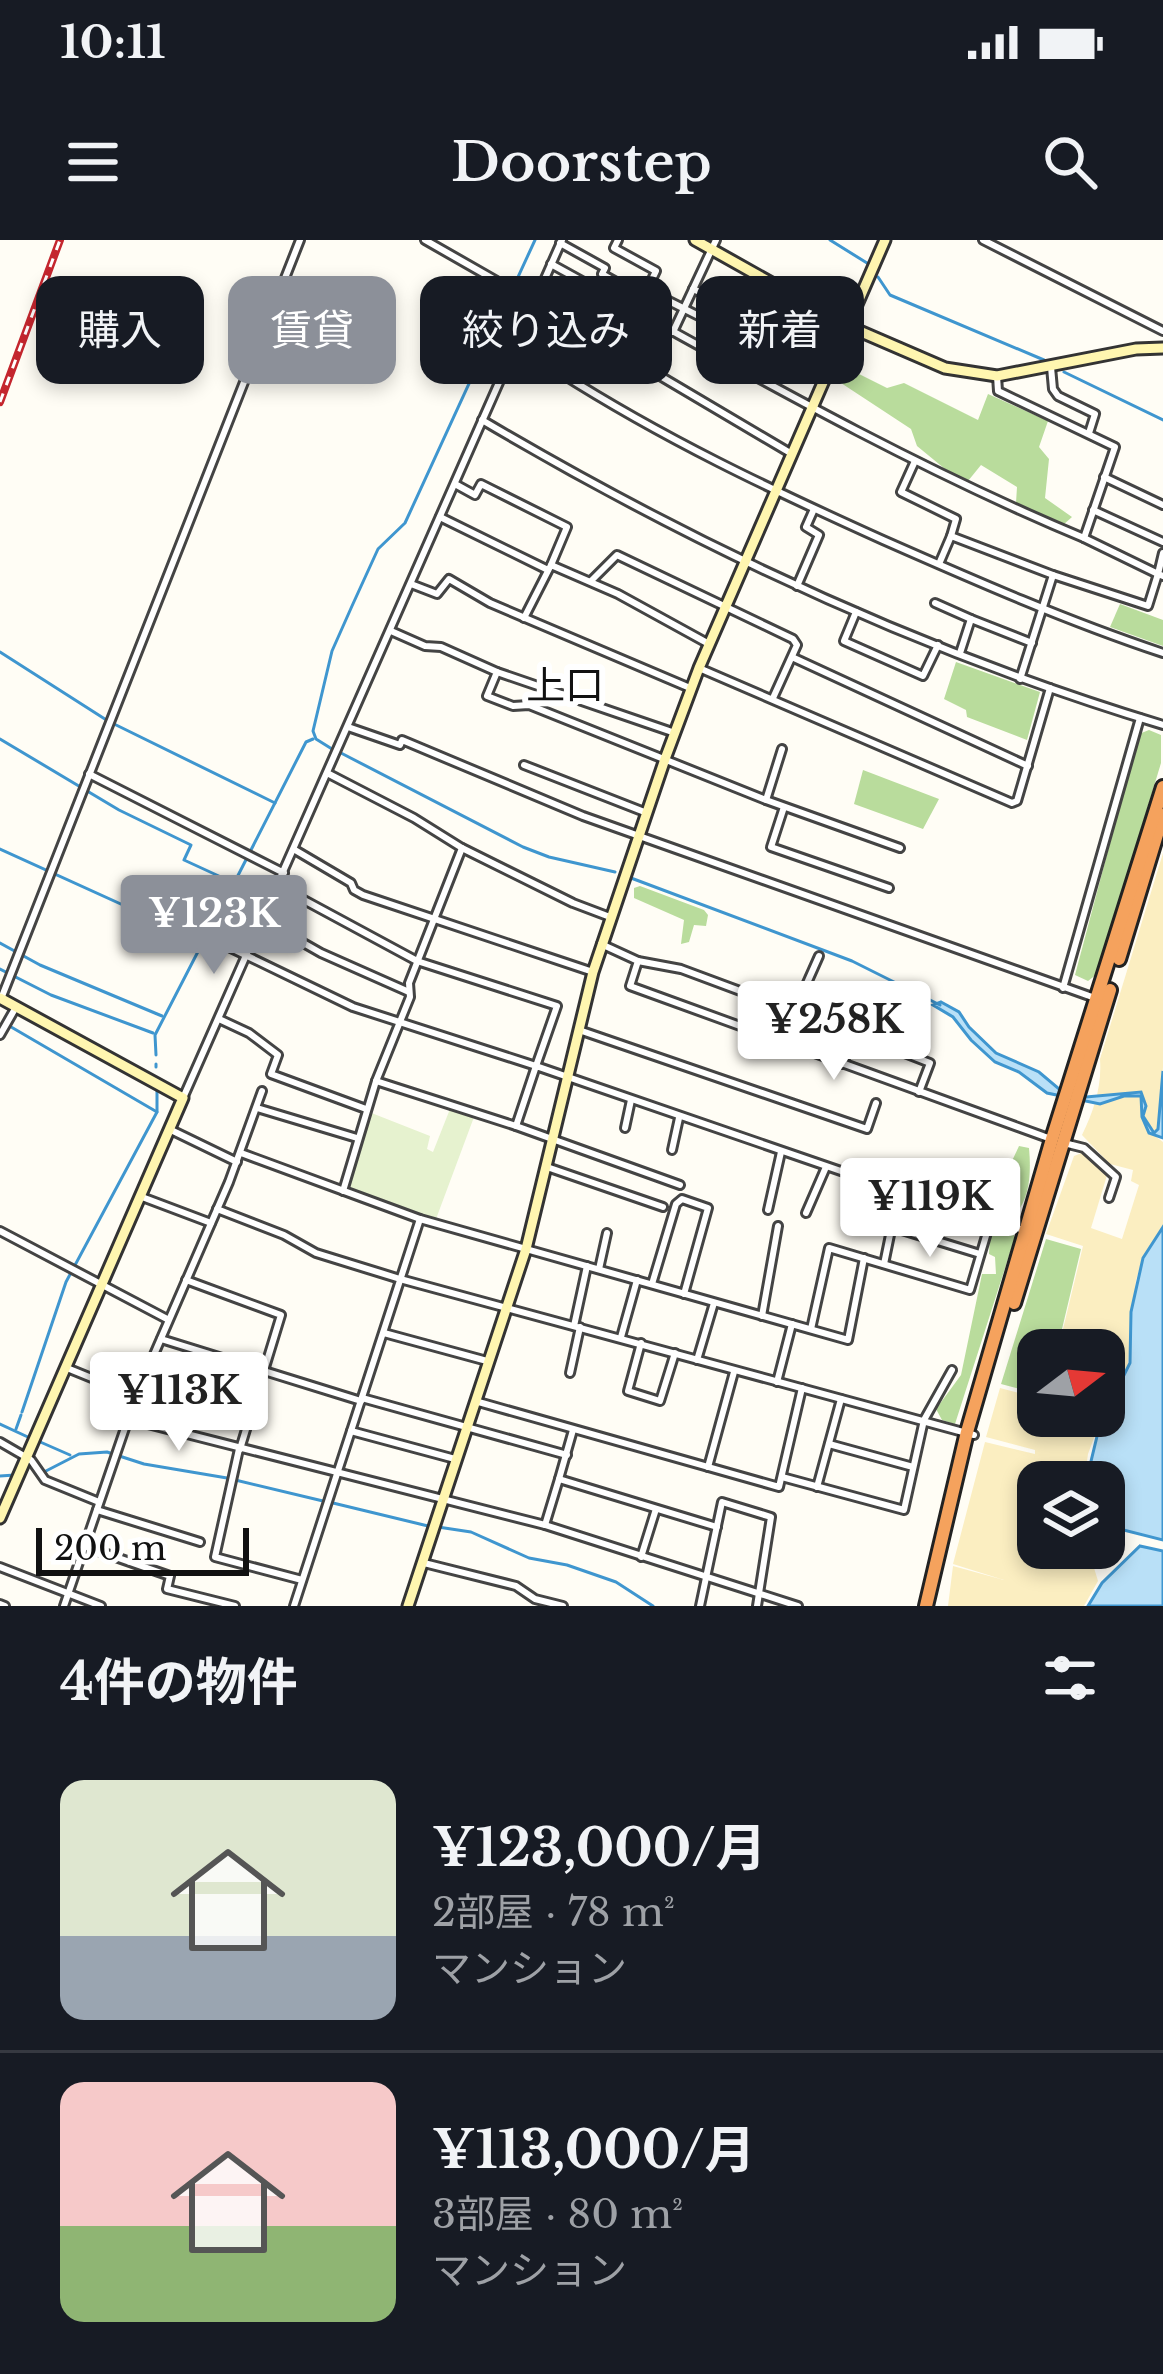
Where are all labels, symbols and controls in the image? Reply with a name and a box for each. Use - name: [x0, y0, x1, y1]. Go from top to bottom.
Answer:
- text: 10:11: [60, 14, 166, 70]
- icon: menu: [60, 129, 126, 195]
- text: Doorstep: [451, 129, 712, 196]
- icon: search: [1037, 129, 1103, 195]
- chip: 購入: [36, 276, 204, 384]
- chip: 賃貸: [228, 276, 396, 384]
- chip: 絞り込み: [420, 276, 672, 384]
- chip: 新着: [696, 276, 864, 384]
- district label: 上口: [526, 661, 604, 710]
- pin: ¥123K: [130, 875, 298, 977]
- text: ¥123K: [148, 889, 280, 938]
- pin: ¥258K: [750, 981, 918, 1083]
- text: ¥258K: [765, 995, 903, 1044]
- pin: ¥119K: [846, 1158, 1014, 1260]
- text: ¥119K: [867, 1172, 993, 1221]
- north arrow: [1017, 1329, 1125, 1437]
- map controls: [1017, 1329, 1125, 1569]
- pin: ¥113K: [95, 1352, 263, 1454]
- text: ¥113K: [117, 1366, 241, 1415]
- button: layers: [1017, 1461, 1125, 1569]
- scale bar: [36, 1522, 249, 1575]
- text: 200 m: [54, 1528, 166, 1569]
- icon: filters: [1037, 1645, 1103, 1711]
- text: 4件の物件: [60, 1651, 298, 1714]
- text: ¥123,000/月: [432, 1817, 767, 1880]
- icon: home: [156, 1828, 300, 1972]
- text: 2部屋 · 78 m²: [432, 1888, 675, 1937]
- text: マンション: [432, 1944, 627, 1993]
- text: ¥113,000/月: [432, 2119, 756, 2182]
- icon: home: [156, 2130, 300, 2274]
- text: 3部屋 · 80 m²: [432, 2190, 683, 2239]
- text: マンション: [432, 2246, 627, 2295]

